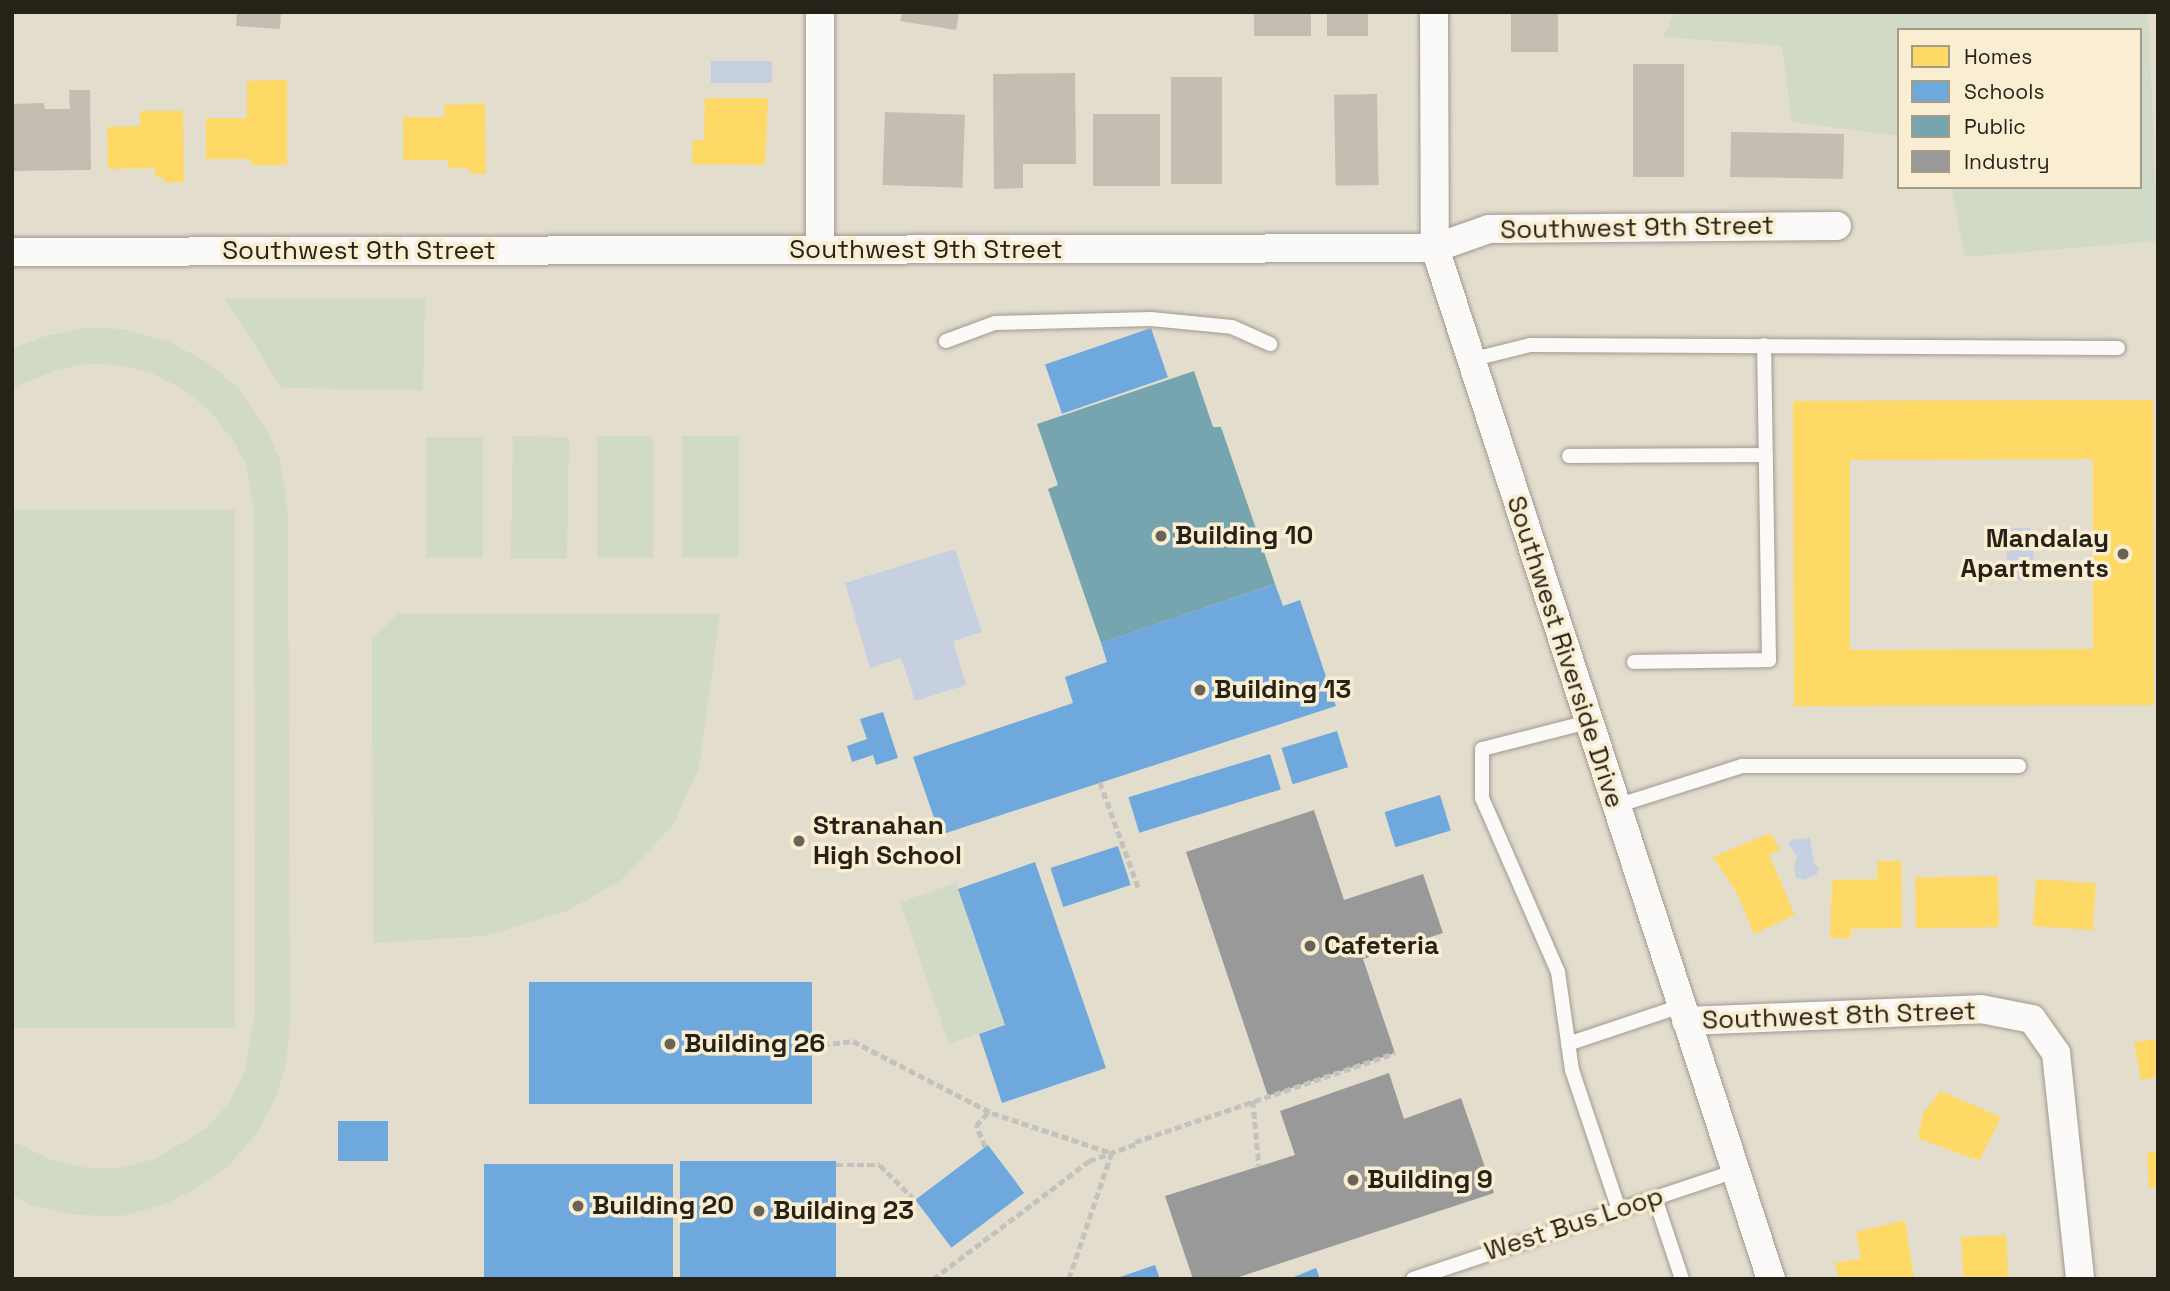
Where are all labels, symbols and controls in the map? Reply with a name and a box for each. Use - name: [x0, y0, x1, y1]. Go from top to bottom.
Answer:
- legend: [1897, 28, 2142, 189]
- text: Homes: [1964, 43, 2032, 70]
- text: Schools: [1964, 78, 2044, 105]
- text: Public: [1964, 113, 2026, 140]
- text: Industry: [1964, 148, 2050, 175]
- street label: Southwest 9th Street: [1500, 210, 1774, 246]
- street label: Southwest 9th Street: [789, 234, 1063, 266]
- street label: Southwest 9th Street: [222, 235, 496, 267]
- street label: Southwest Riverside Drive: [1500, 492, 1630, 812]
- place label: Building 10: [1175, 520, 1313, 552]
- place label: Mandalay Apartments: [1960, 523, 2109, 584]
- marker: Building 10: [1153, 528, 1169, 544]
- marker: Mandalay Apartments: [2115, 546, 2131, 562]
- place label: Building 13: [1214, 674, 1351, 706]
- marker: Building 13: [1192, 682, 1208, 698]
- place label: Stranahan High School: [813, 810, 962, 872]
- marker: Stranahan High School: [791, 833, 807, 849]
- place label: Cafeteria: [1324, 930, 1439, 962]
- marker: Cafeteria: [1302, 938, 1318, 954]
- street label: Southwest 8th Street: [1702, 996, 1976, 1036]
- place label: Building 26: [684, 1028, 825, 1060]
- marker: Building 26: [662, 1036, 678, 1052]
- place label: Building 9: [1367, 1164, 1493, 1196]
- marker: Building 9: [1345, 1172, 1361, 1188]
- street label: West Bus Loop: [1481, 1180, 1667, 1268]
- place label: Building 20: [592, 1190, 734, 1222]
- place label: Building 23: [773, 1195, 914, 1227]
- marker: Building 20: [570, 1198, 586, 1214]
- marker: Building 23: [751, 1203, 767, 1219]

